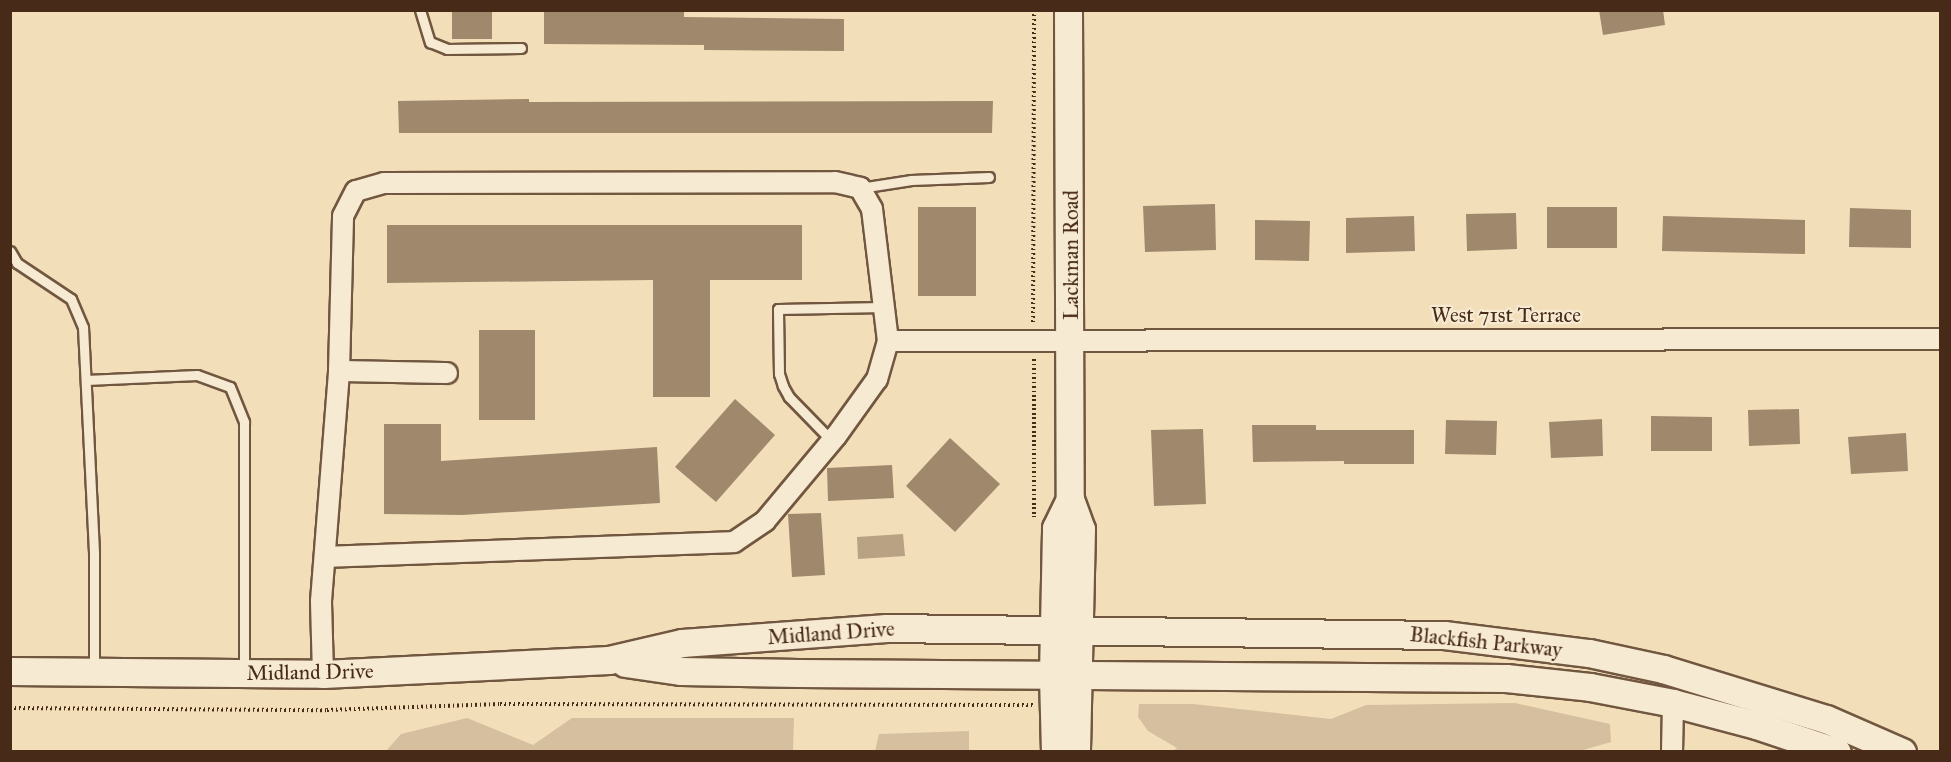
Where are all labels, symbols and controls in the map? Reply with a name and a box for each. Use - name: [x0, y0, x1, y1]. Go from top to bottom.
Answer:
- street label: Lackman Road: [1058, 190, 1084, 320]
- street label: West 71st Terrace: [1431, 302, 1581, 328]
- street label: Midland Drive: [767, 616, 895, 650]
- street label: Blackfish Parkway: [1409, 621, 1563, 663]
- street label: Midland Drive: [246, 658, 374, 686]

